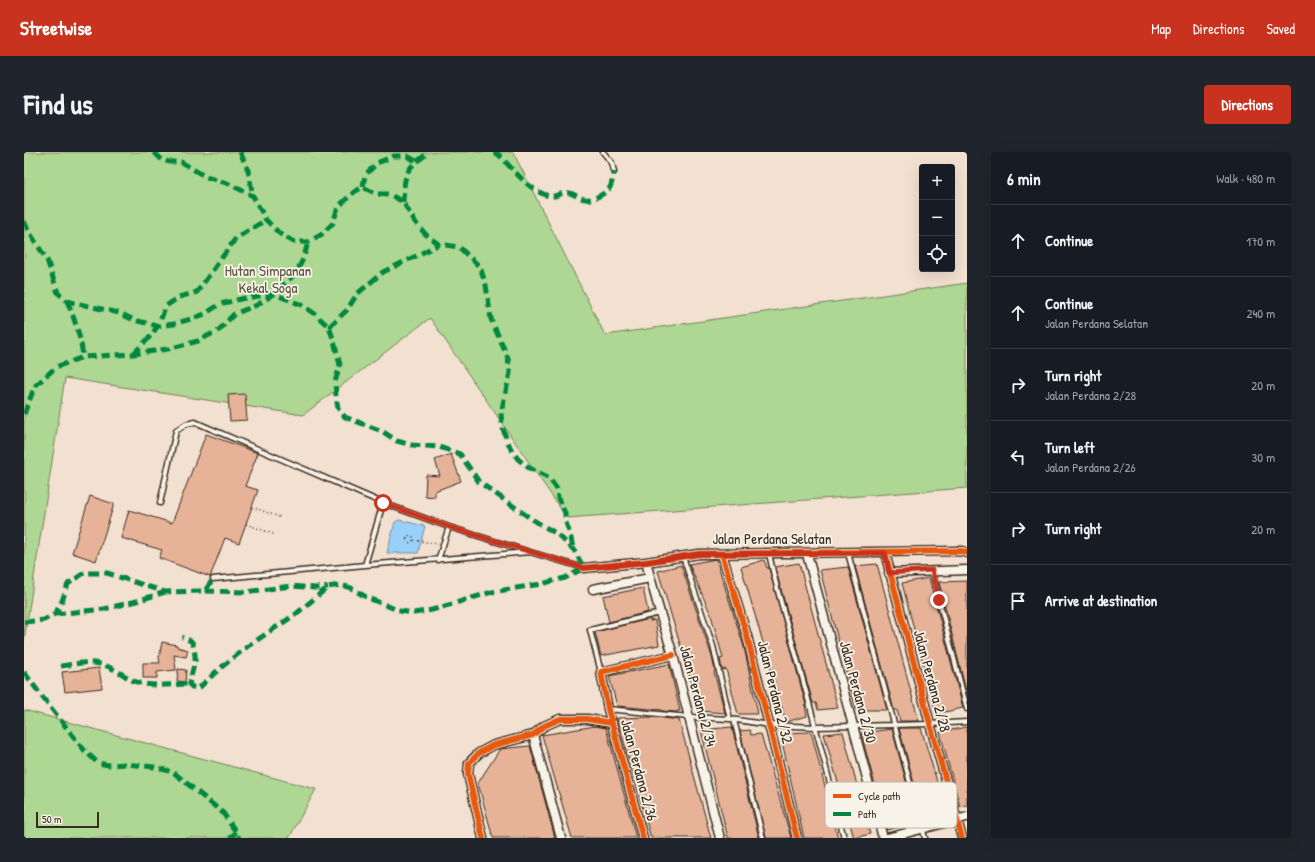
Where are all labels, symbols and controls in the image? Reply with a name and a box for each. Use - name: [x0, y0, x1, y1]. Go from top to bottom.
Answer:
- text: Streetwise: [20, 15, 92, 41]
- text: Map: [1151, 19, 1171, 38]
- text: Directions: [1193, 19, 1244, 38]
- text: Saved: [1266, 19, 1295, 38]
- text: Find us: [24, 85, 93, 123]
- button: Directions: [1204, 85, 1291, 124]
- map controls: [919, 164, 955, 272]
- button: +: [919, 164, 955, 200]
- text: 6 min: [1007, 167, 1041, 190]
- text: Walk · 480 m: [1216, 169, 1275, 187]
- button: −: [919, 200, 955, 236]
- icon: ahead: [1007, 230, 1029, 252]
- text: Continue: [1045, 230, 1093, 251]
- text: 170 m: [1246, 232, 1275, 250]
- button: locate: [919, 236, 955, 272]
- park label: Hutan Simpanan Kekal Soga: [225, 260, 311, 298]
- text: Continue: [1045, 293, 1093, 314]
- icon: ahead: [1007, 302, 1029, 324]
- text: 240 m: [1246, 304, 1275, 322]
- text: Jalan Perdana Selatan: [1045, 314, 1148, 332]
- text: Turn right: [1045, 365, 1101, 386]
- icon: right: [1007, 374, 1029, 396]
- text: 20 m: [1251, 376, 1275, 394]
- text: Jalan Perdana 2/28: [1045, 386, 1136, 404]
- text: Turn left: [1045, 437, 1095, 458]
- icon: left: [1007, 446, 1029, 468]
- text: 30 m: [1252, 448, 1275, 466]
- text: Jalan Perdana 2/26: [1045, 458, 1136, 476]
- route start: [374, 494, 392, 512]
- icon: right: [1007, 518, 1029, 540]
- text: Turn right: [1045, 518, 1101, 539]
- text: 20 m: [1251, 520, 1275, 538]
- street label: Jalan Perdana Selatan: [713, 528, 832, 549]
- icon: arrive: [1007, 590, 1029, 612]
- text: Arrive at destination: [1045, 590, 1157, 611]
- route end: [930, 591, 948, 609]
- street label: Jalan Perdana 2/28: [909, 627, 956, 734]
- street label: Jalan Perdana 2/32: [753, 638, 798, 746]
- street label: Jalan Perdana 2/30: [835, 638, 882, 746]
- street label: Jalan Perdana 2/34: [675, 643, 722, 749]
- street label: Jalan Perdana 2/36: [616, 717, 663, 823]
- legend: [825, 782, 957, 828]
- text: Cycle path: [858, 789, 901, 803]
- text: Path: [858, 807, 876, 821]
- scale bar: [36, 810, 99, 829]
- text: 50 m: [42, 812, 62, 826]

